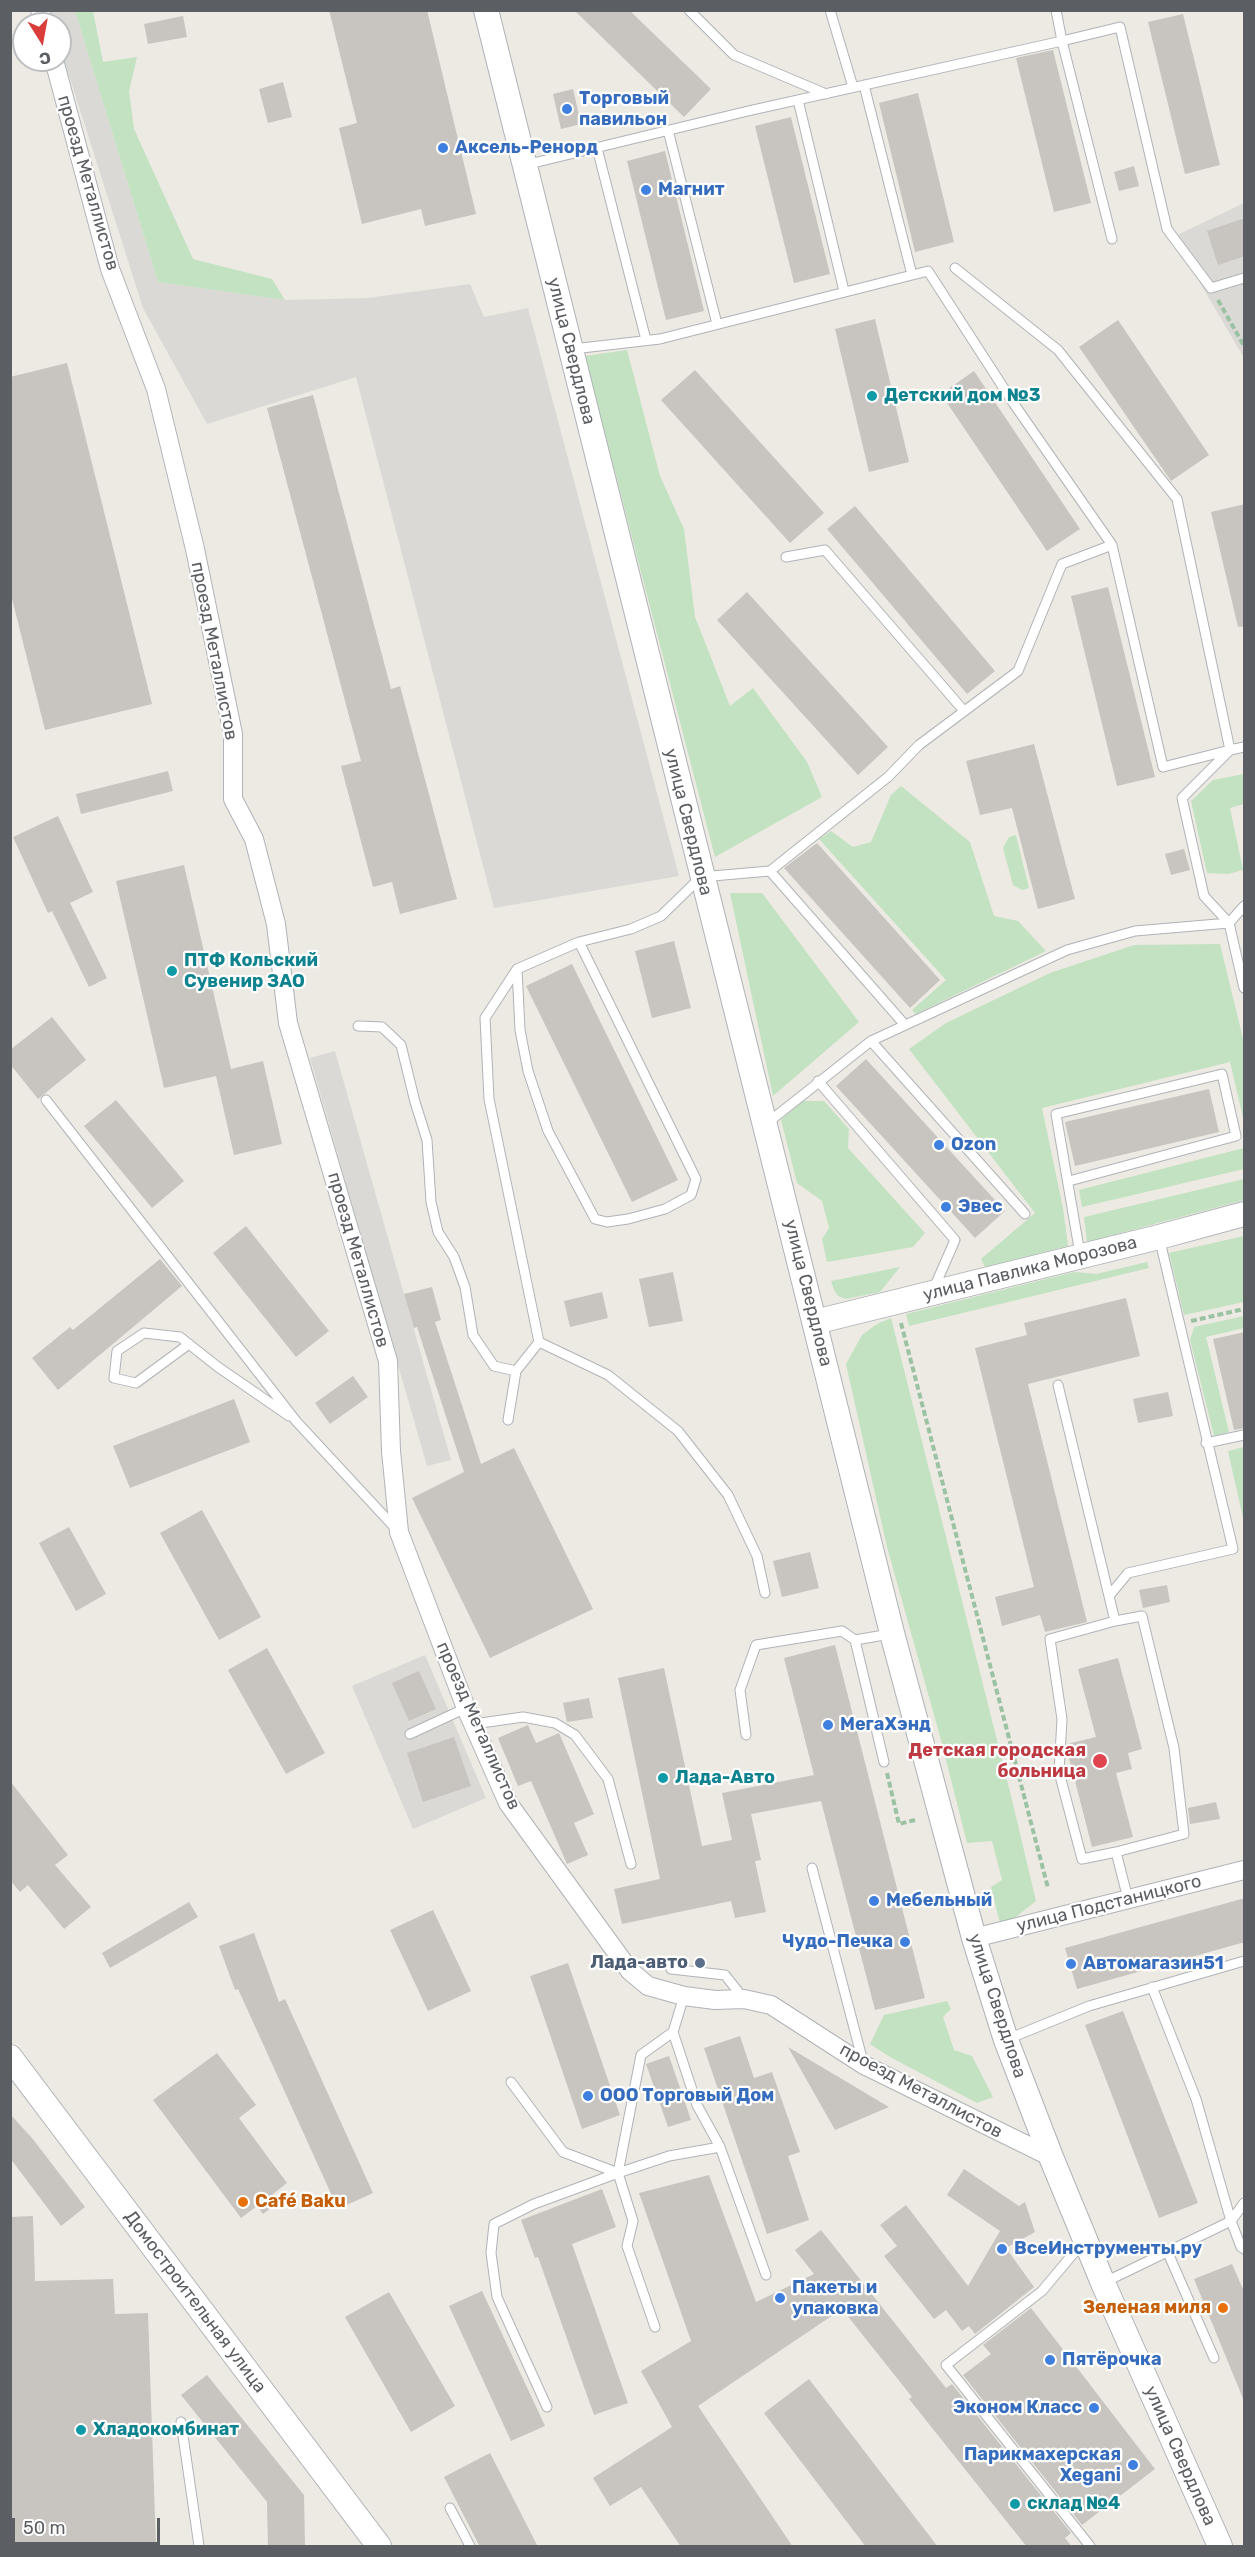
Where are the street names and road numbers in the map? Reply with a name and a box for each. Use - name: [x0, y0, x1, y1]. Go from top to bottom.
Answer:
- street label: проезд Металлистов: [53, 93, 123, 273]
- street label: улица Свердлова: [542, 275, 600, 427]
- street label: проезд Металлистов: [186, 560, 242, 742]
- street label: улица Свердлова: [659, 746, 717, 898]
- street label: проезд Металлистов: [323, 1170, 393, 1350]
- street label: улица Свердлова: [779, 1217, 837, 1369]
- street label: улица Павлика Морозова: [921, 1232, 1139, 1306]
- street label: проезд Металлистов: [431, 1639, 525, 1813]
- street label: улица Подстаницкого: [1014, 1871, 1204, 1937]
- street label: улица Свердлова: [963, 1931, 1031, 2081]
- street label: проезд Металлистов: [836, 2039, 1006, 2143]
- street label: Домостроительная улица: [119, 2207, 271, 2397]
- street label: улица Свердлова: [1139, 2383, 1221, 2529]

